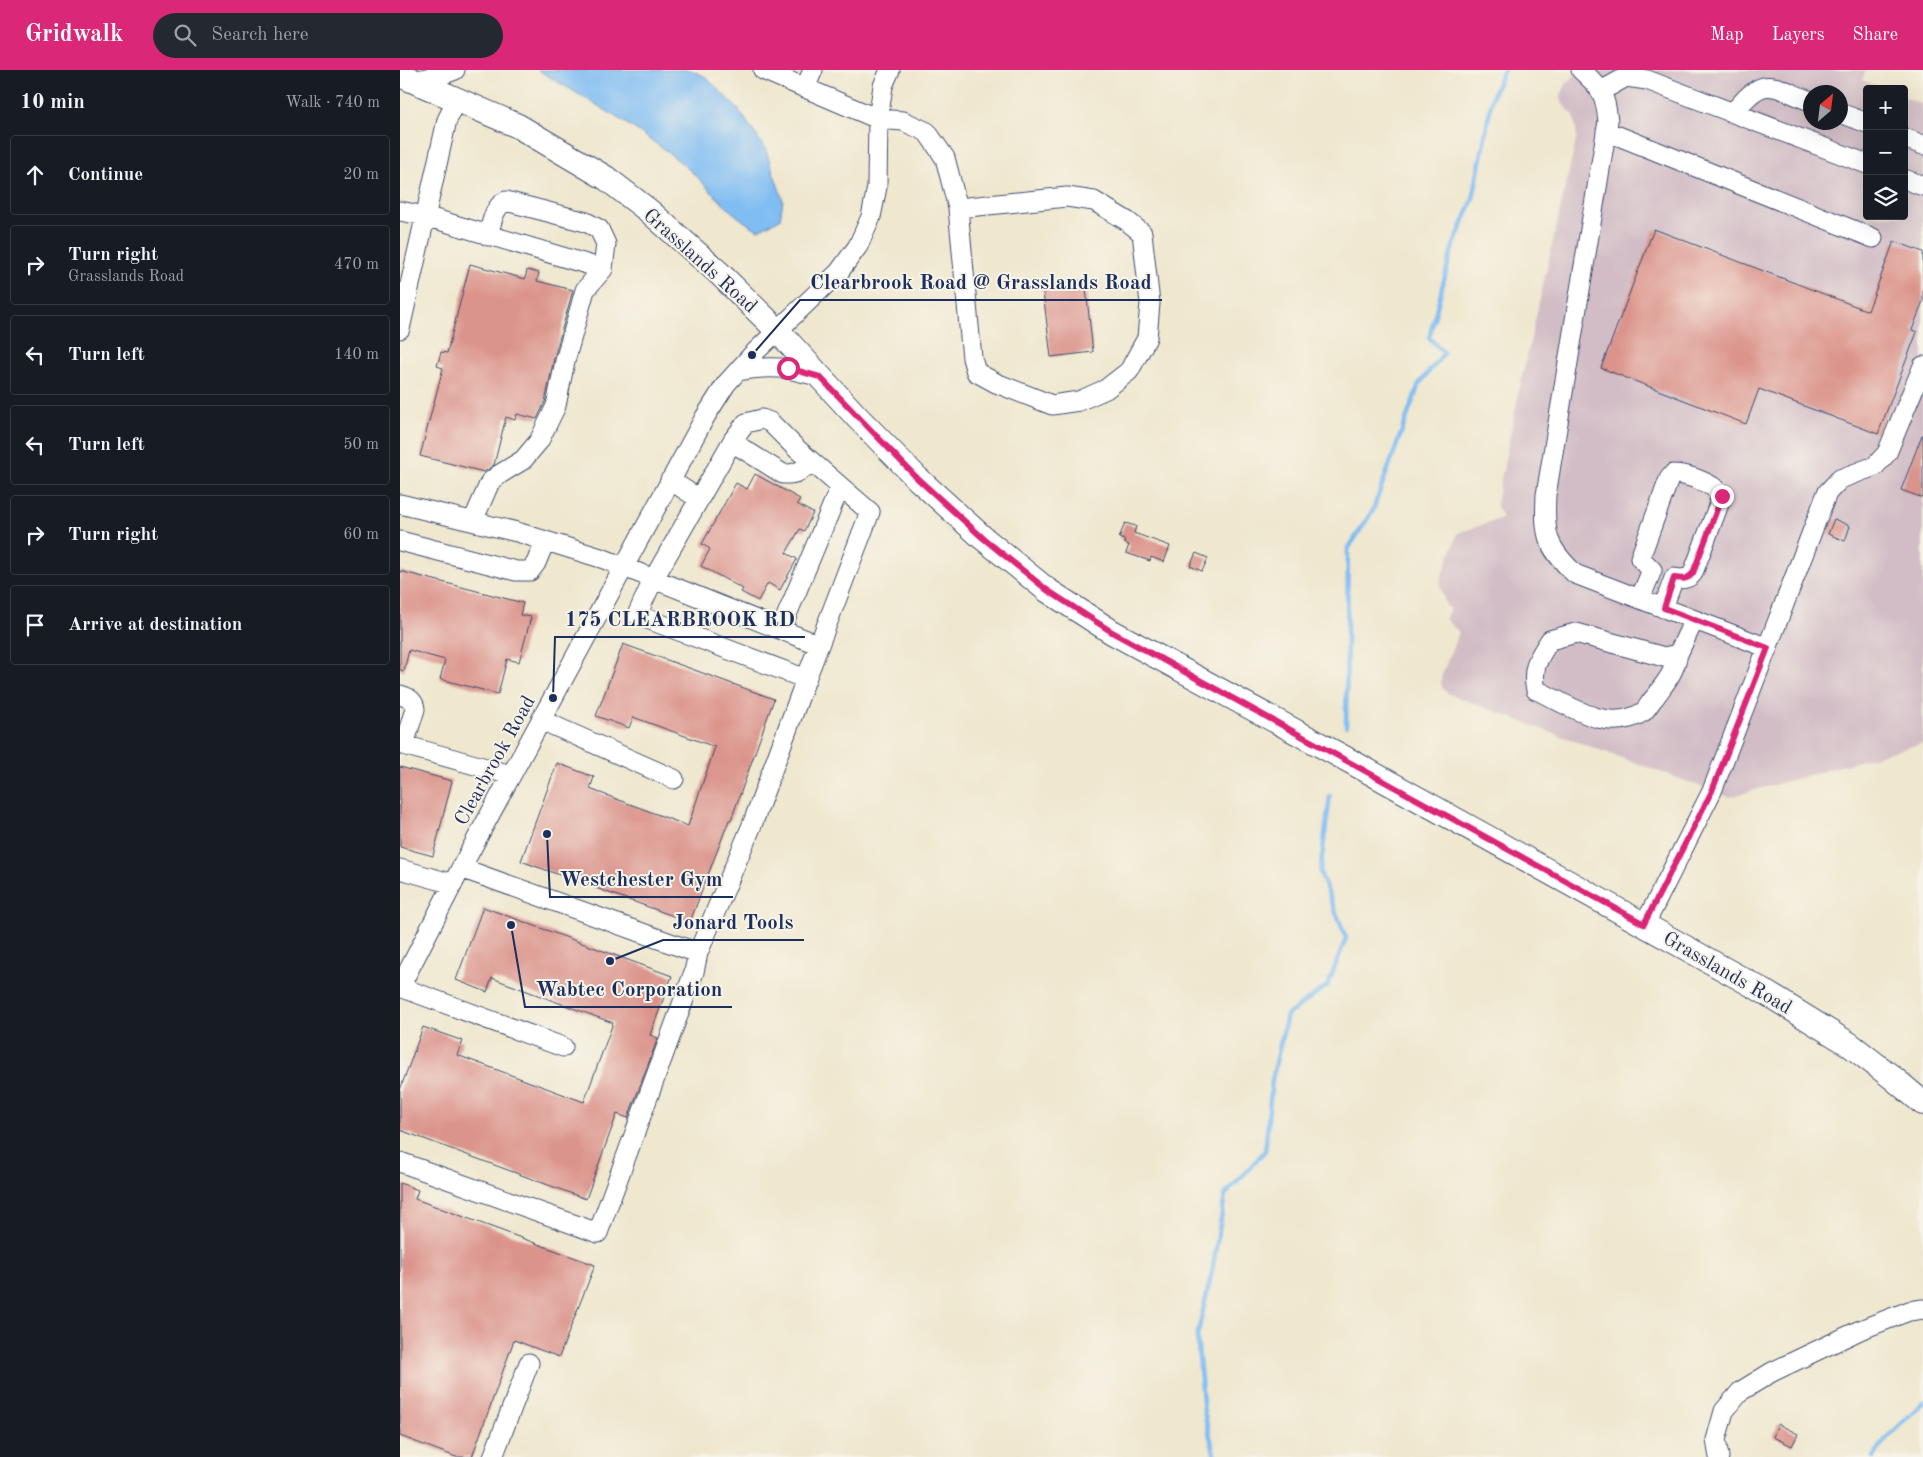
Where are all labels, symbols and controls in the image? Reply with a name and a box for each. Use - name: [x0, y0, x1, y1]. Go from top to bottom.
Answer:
- search box: [153, 13, 503, 58]
- icon: search: [171, 21, 199, 49]
- text: Gridwalk: [25, 23, 123, 47]
- text: Search here: [211, 26, 309, 45]
- text: Map: [1710, 26, 1744, 44]
- text: Layers: [1772, 26, 1824, 44]
- text: Share: [1852, 26, 1898, 44]
- north arrow: [1803, 85, 1848, 130]
- map controls: [1863, 85, 1908, 220]
- button: +: [1863, 85, 1908, 130]
- text: 10 min: [20, 92, 85, 113]
- text: Walk · 740 m: [285, 95, 380, 111]
- button: −: [1863, 130, 1908, 175]
- icon: ahead: [21, 161, 49, 189]
- text: Continue: [68, 166, 143, 185]
- text: 20 m: [343, 167, 379, 183]
- button: layers: [1863, 175, 1908, 220]
- street label: Grasslands Road: [639, 205, 760, 317]
- text: Turn right: [68, 246, 158, 265]
- icon: right: [21, 251, 49, 279]
- text: 470 m: [334, 257, 379, 273]
- callout: Clearbrook Road @ Grasslands Road: [800, 264, 1162, 300]
- text: Grasslands Road: [68, 269, 184, 285]
- text: Clearbrook Road @ Grasslands Road: [810, 273, 1152, 294]
- icon: left: [21, 341, 49, 369]
- text: Turn left: [68, 346, 145, 365]
- text: 140 m: [334, 347, 379, 363]
- route start: [777, 357, 800, 380]
- icon: left: [21, 431, 49, 459]
- text: Turn left: [68, 436, 145, 455]
- text: 50 m: [343, 437, 379, 453]
- route end: [1711, 485, 1734, 508]
- icon: right: [21, 521, 49, 549]
- text: Turn right: [68, 526, 158, 545]
- text: 60 m: [343, 527, 379, 543]
- callout: 175 CLEARBROOK RD: [555, 601, 805, 637]
- text: 175 CLEARBROOK RD: [565, 610, 795, 631]
- icon: arrive: [21, 611, 49, 639]
- text: Arrive at destination: [68, 616, 242, 635]
- street label: Clearbrook Road: [452, 693, 540, 829]
- callout: Westchester Gym: [550, 861, 733, 897]
- text: Westchester Gym: [559, 870, 723, 891]
- callout: Jonard Tools: [663, 904, 804, 940]
- text: Jonard Tools: [673, 913, 793, 934]
- street label: Grasslands Road: [1659, 929, 1795, 1019]
- callout: Wabtec Corporation: [525, 971, 732, 1007]
- text: Wabtec Corporation: [535, 980, 723, 1001]

